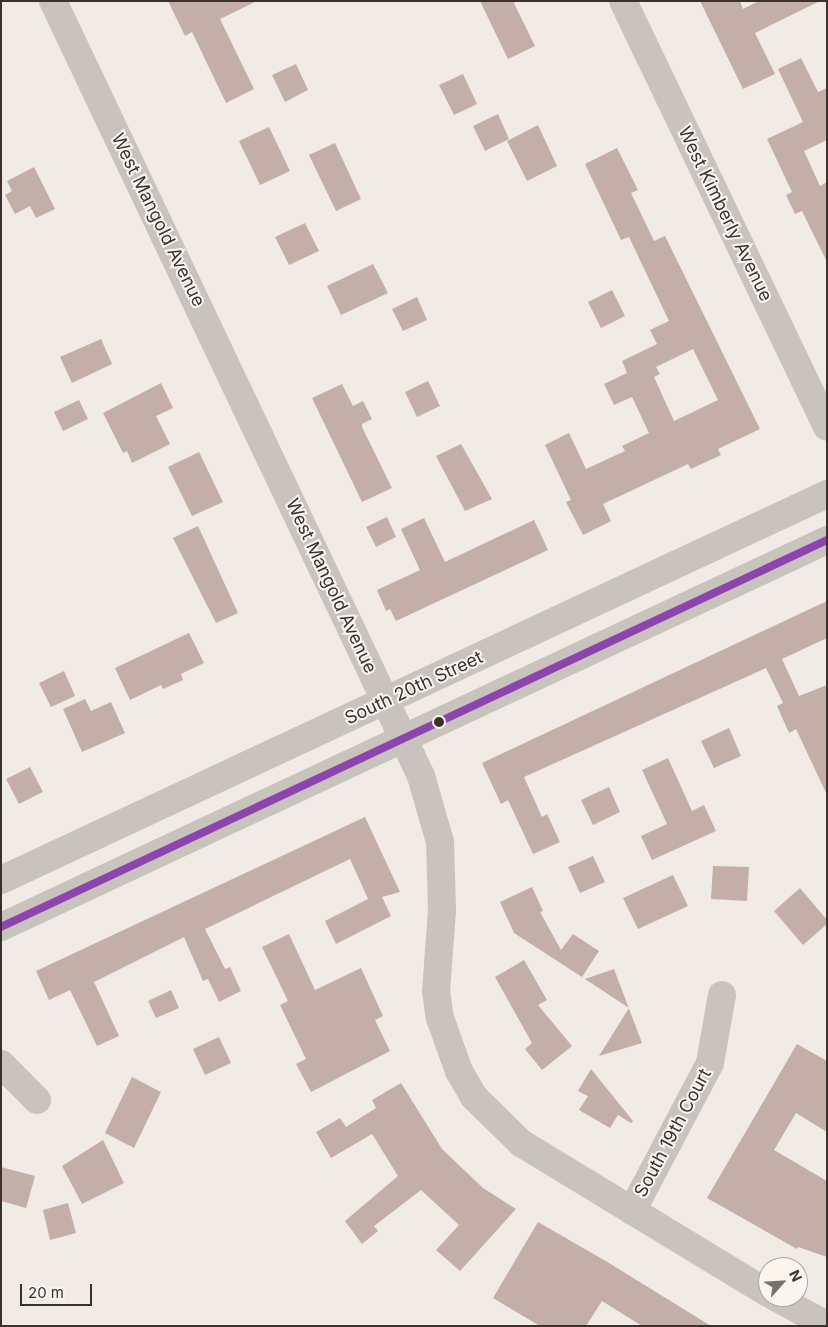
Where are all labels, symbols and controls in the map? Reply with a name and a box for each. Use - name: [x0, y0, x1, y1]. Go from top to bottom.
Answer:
- street label: West Kimberly Avenue: [673, 123, 777, 305]
- street label: West Mangold Avenue: [107, 130, 209, 310]
- street label: West Mangold Avenue: [281, 495, 381, 677]
- street label: South 20th Street: [342, 647, 486, 729]
- unlabelled marker: [434, 717, 444, 727]
- street label: South 19th Court: [630, 1065, 716, 1201]
- north arrow: [758, 1257, 808, 1307]
- text: N: [786, 1267, 806, 1284]
- scale bar: [22, 1274, 95, 1306]
- text: 20 m: [28, 1283, 64, 1302]

